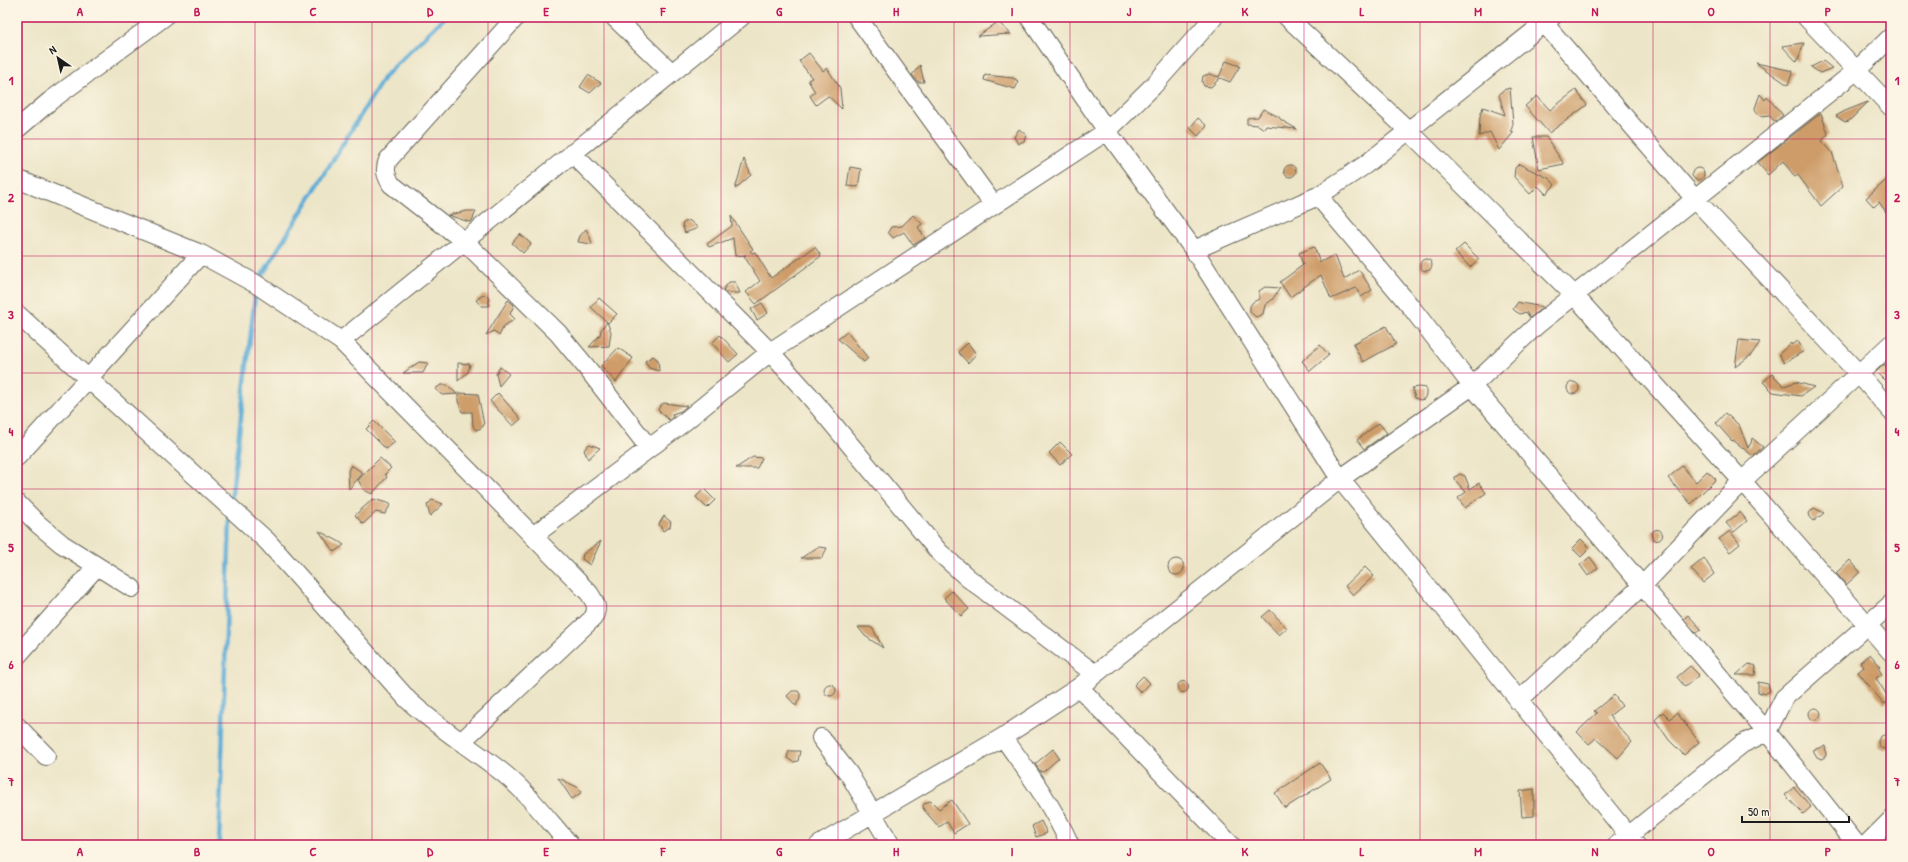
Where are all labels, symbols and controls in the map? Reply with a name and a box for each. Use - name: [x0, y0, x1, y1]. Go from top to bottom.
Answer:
- text: A: [77, 2, 84, 20]
- text: B: [194, 2, 201, 20]
- text: C: [309, 2, 317, 20]
- text: D: [427, 2, 434, 20]
- text: E: [543, 2, 549, 20]
- text: F: [660, 2, 667, 20]
- text: G: [776, 2, 783, 20]
- text: H: [893, 2, 899, 20]
- text: I: [1010, 2, 1014, 20]
- text: J: [1127, 2, 1132, 20]
- text: K: [1242, 2, 1249, 20]
- text: L: [1360, 2, 1365, 20]
- text: M: [1474, 2, 1482, 20]
- text: N: [1592, 2, 1599, 20]
- text: O: [1707, 2, 1715, 20]
- text: P: [1825, 2, 1831, 20]
- north arrow: [38, 38, 78, 78]
- text: N: [46, 42, 59, 57]
- text: 1: [9, 71, 14, 89]
- text: 1: [1895, 71, 1900, 89]
- text: 2: [8, 188, 15, 206]
- text: 2: [1894, 188, 1901, 206]
- text: 3: [8, 305, 14, 323]
- text: 3: [1894, 305, 1900, 323]
- text: 4: [9, 422, 14, 440]
- text: 4: [1895, 422, 1900, 440]
- text: 5: [8, 538, 14, 556]
- text: 5: [1894, 538, 1900, 556]
- text: 6: [8, 655, 14, 673]
- text: 6: [1894, 655, 1900, 673]
- text: 7: [7, 772, 15, 790]
- text: 7: [1893, 772, 1901, 790]
- scale bar: [1742, 798, 1849, 824]
- text: 50 m: [1748, 803, 1769, 820]
- text: A: [77, 842, 84, 860]
- text: B: [194, 842, 201, 860]
- text: C: [309, 842, 317, 860]
- text: D: [427, 842, 434, 860]
- text: E: [543, 842, 549, 860]
- text: F: [660, 842, 667, 860]
- text: G: [776, 842, 783, 860]
- text: H: [893, 842, 899, 860]
- text: I: [1010, 842, 1014, 860]
- text: J: [1127, 842, 1132, 860]
- text: K: [1242, 842, 1249, 860]
- text: L: [1360, 842, 1365, 860]
- text: M: [1474, 842, 1482, 860]
- text: N: [1592, 842, 1599, 860]
- text: O: [1707, 842, 1715, 860]
- text: P: [1825, 842, 1831, 860]

